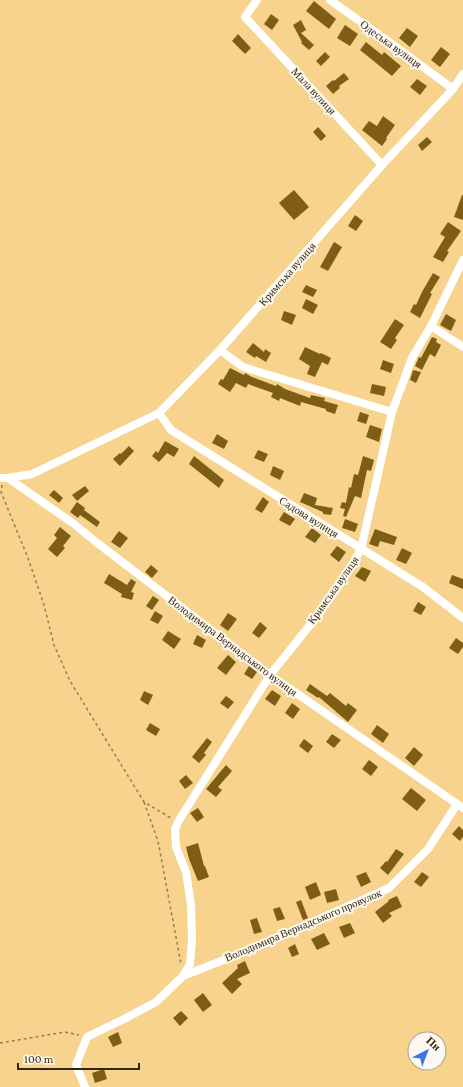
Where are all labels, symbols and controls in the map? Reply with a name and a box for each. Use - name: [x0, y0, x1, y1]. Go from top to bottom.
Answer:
- street label: Одеська вулиця: [358, 18, 424, 70]
- street label: Мала вулиця: [289, 65, 339, 117]
- street label: Кримська вулиця: [256, 240, 318, 308]
- street label: Садова вулиця: [277, 494, 341, 540]
- street label: Кримська вулиця: [305, 554, 361, 626]
- street label: Володимира Вернадського вулиця: [166, 594, 300, 698]
- street label: Володимира Вернадського провулок: [223, 886, 384, 964]
- north arrow: [407, 1031, 447, 1071]
- text: Пн: [424, 1034, 444, 1053]
- scale bar: [18, 1045, 139, 1071]
- text: 100 m: [24, 1052, 54, 1066]

